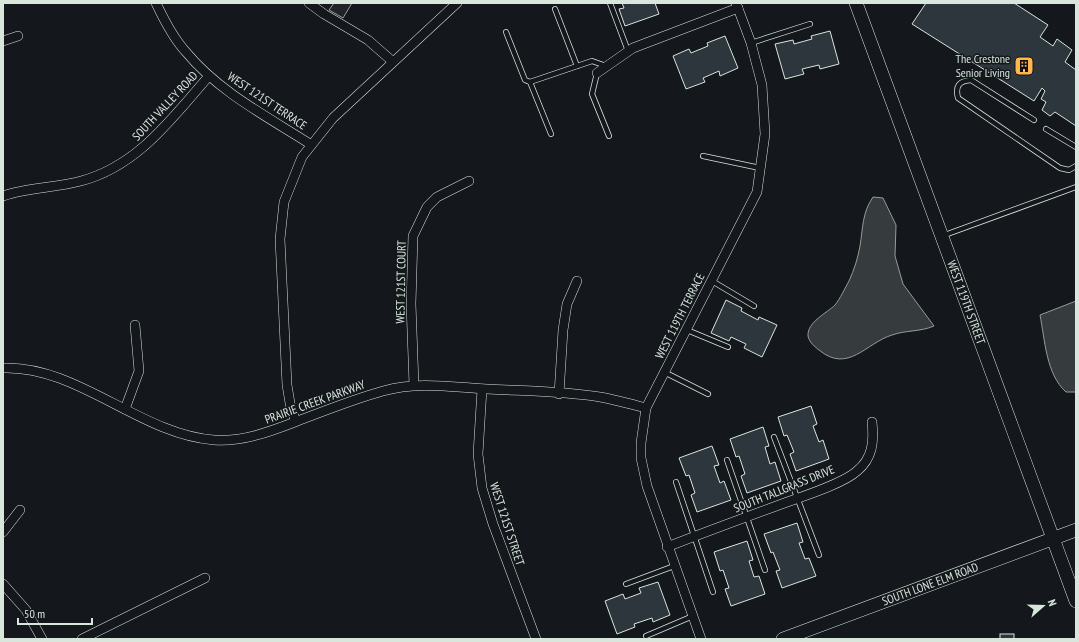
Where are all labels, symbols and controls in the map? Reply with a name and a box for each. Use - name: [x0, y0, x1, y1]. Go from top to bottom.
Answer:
- place label: The Crestone Senior Living: [956, 51, 1010, 80]
- building icon: The Crestone Senior Living: [1013, 55, 1035, 77]
- street label: SOUTH VALLEY ROAD: [129, 68, 201, 143]
- street label: WEST 121ST TERRACE: [225, 69, 310, 133]
- street label: WEST 121ST COURT: [392, 240, 409, 324]
- street label: WEST 119TH STREET: [944, 258, 989, 347]
- street label: WEST 119TH TERRACE: [652, 271, 708, 361]
- street label: PRAIRIE CREEK PARKWAY: [263, 376, 368, 427]
- street label: SOUTH TALLGRASS DRIVE: [731, 462, 836, 516]
- street label: WEST 121ST STREET: [487, 480, 528, 568]
- street label: SOUTH LONE ELM ROAD: [880, 559, 980, 609]
- north arrow: [1023, 586, 1063, 626]
- text: N: [1045, 597, 1060, 608]
- scale bar: [18, 600, 92, 626]
- text: 50 m: [24, 606, 45, 621]

